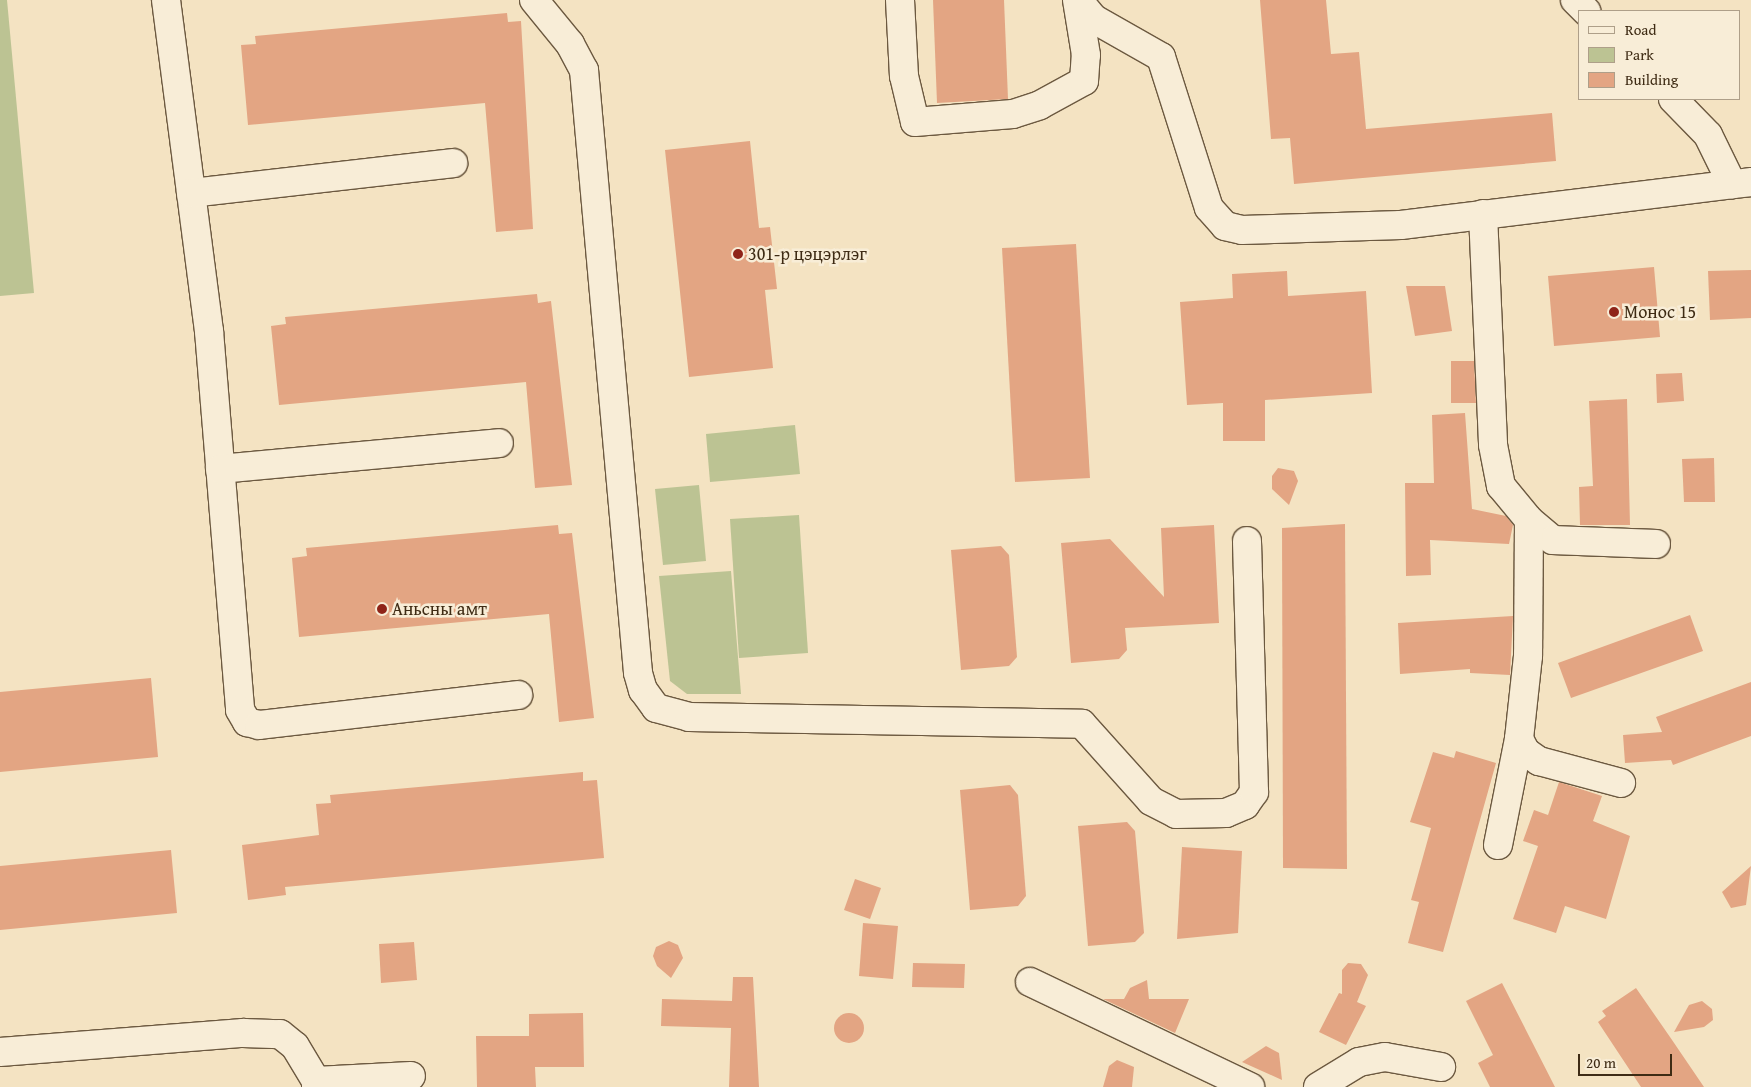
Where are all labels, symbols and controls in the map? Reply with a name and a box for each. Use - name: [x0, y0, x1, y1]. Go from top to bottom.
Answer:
- legend: [1578, 10, 1741, 100]
- text: Road: [1625, 19, 1656, 40]
- text: Park: [1625, 44, 1654, 65]
- text: Building: [1625, 69, 1678, 90]
- place label: 301-р цэцэрлэг: [748, 243, 867, 265]
- marker: 301-р цэцэрлэг: [732, 248, 744, 260]
- place label: Монос 15: [1624, 301, 1696, 323]
- marker: Монос 15: [1608, 306, 1620, 318]
- place label: Аньсны амт: [392, 598, 487, 620]
- marker: Аньсны амт: [376, 603, 388, 615]
- scale bar: [1581, 1044, 1675, 1076]
- text: 20 m: [1586, 1052, 1616, 1073]

